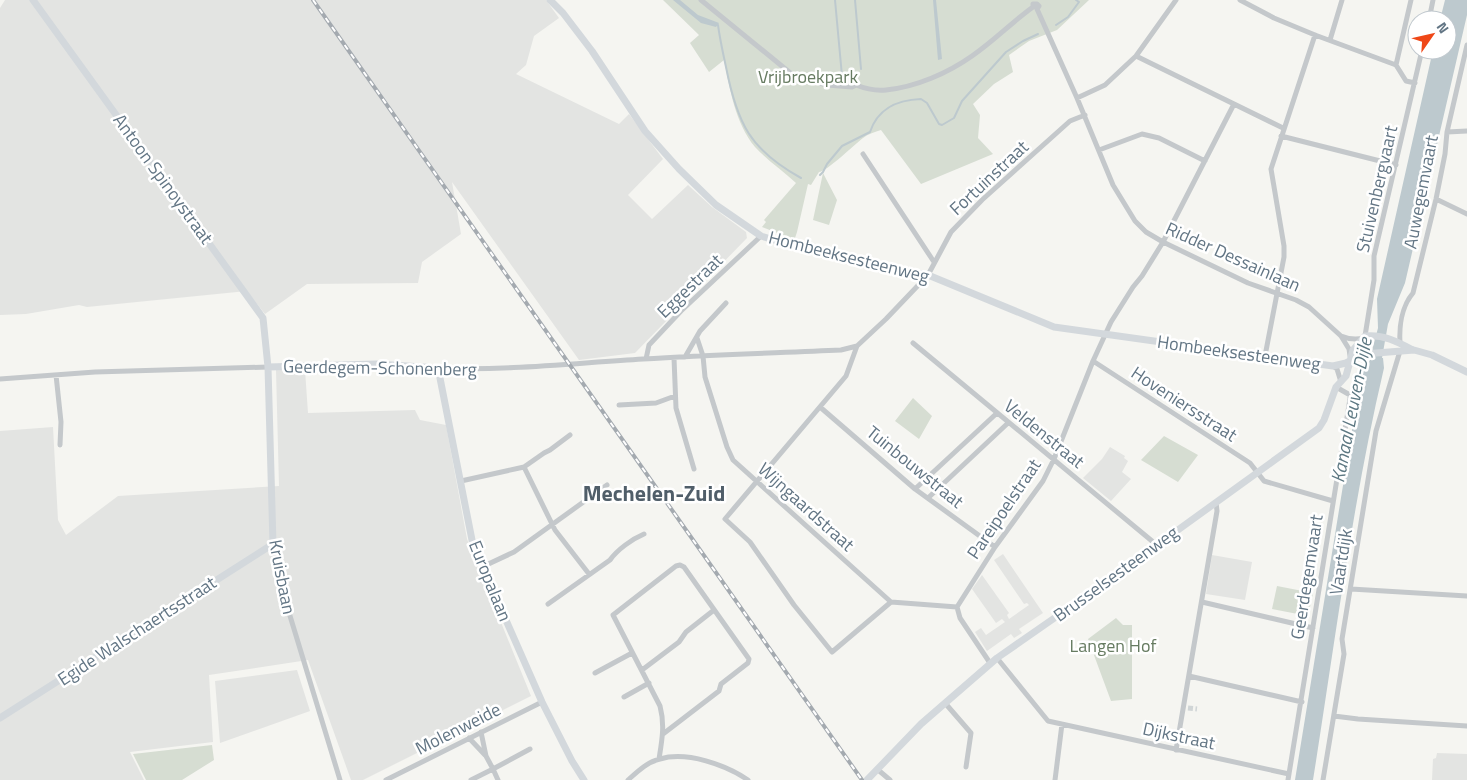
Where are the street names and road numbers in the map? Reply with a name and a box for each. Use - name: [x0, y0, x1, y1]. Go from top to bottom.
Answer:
- street label: Antoon Spinoystraat: [107, 108, 220, 250]
- street label: Stuivenbergvaart: [1349, 122, 1404, 255]
- street label: Auwegemvaart: [1396, 132, 1445, 251]
- street label: Fortuinstraat: [943, 133, 1035, 221]
- street label: Ridder Dessainlaan: [1161, 215, 1305, 298]
- street label: Hombeeksesteenweg: [766, 223, 932, 290]
- street label: Eggestraat: [651, 247, 729, 324]
- street label: Hombeeksesteenweg: [1156, 328, 1323, 377]
- street label: Geerdegem-Schonenberg: [283, 352, 477, 383]
- street label: Hoveniersstraat: [1126, 359, 1243, 448]
- street label: Veldenstraat: [998, 393, 1091, 475]
- street label: Tuinbouwstraat: [861, 419, 970, 515]
- street label: Pareipoelstraat: [960, 452, 1048, 564]
- street label: Wijngaardstraat: [752, 456, 861, 558]
- street label: Geerdegemvaart: [1283, 512, 1330, 641]
- street label: Brusselsesteenweg: [1048, 519, 1184, 628]
- street label: Vaartdijk: [1322, 527, 1359, 597]
- street label: Europalaan: [462, 536, 519, 625]
- street label: Kruisbaan: [262, 537, 303, 617]
- street label: Egide Walschaertsstraat: [52, 569, 222, 692]
- street label: Molenweide: [410, 695, 505, 762]
- street label: Dijkstraat: [1140, 715, 1218, 756]

